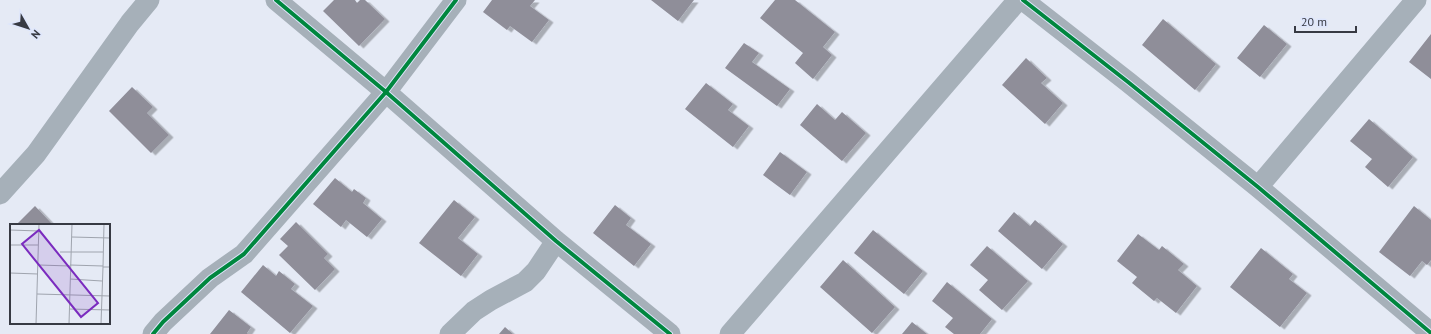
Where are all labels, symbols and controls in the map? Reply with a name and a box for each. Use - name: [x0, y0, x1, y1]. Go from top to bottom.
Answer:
- north arrow: [8, 8, 48, 48]
- scale bar: [1295, 8, 1356, 34]
- text: 20 m: [1301, 14, 1327, 29]
- text: N: [28, 27, 43, 42]
- inset map: [10, 224, 110, 324]

